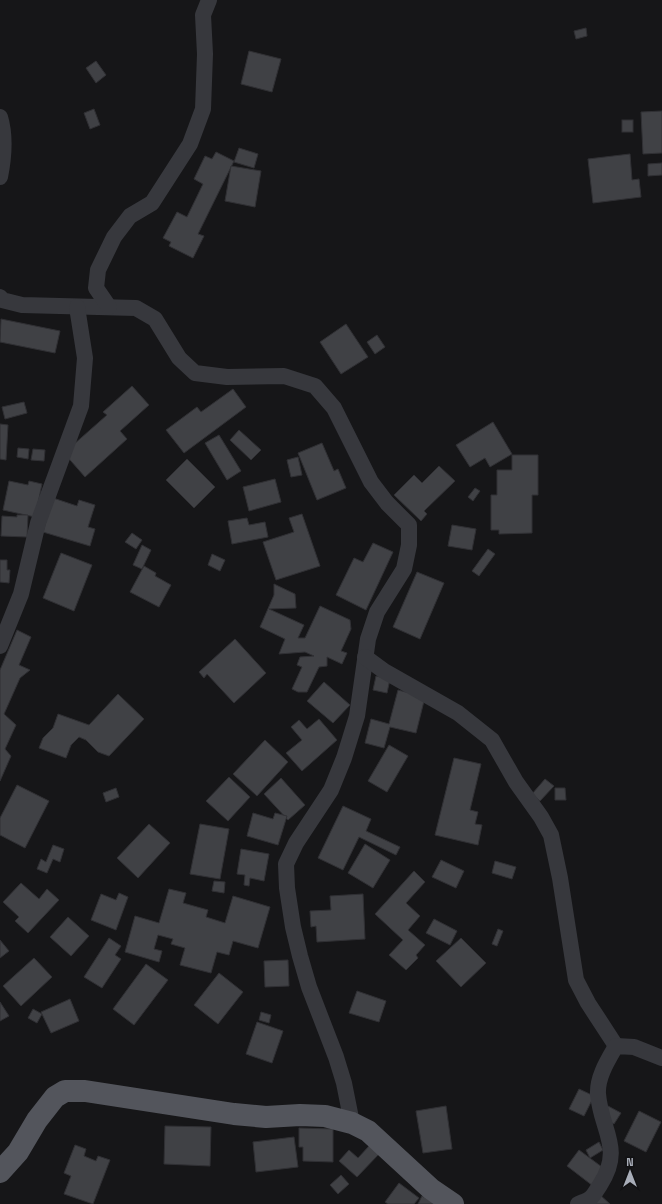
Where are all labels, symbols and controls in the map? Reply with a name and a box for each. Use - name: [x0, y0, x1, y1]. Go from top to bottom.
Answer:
- north arrow: [610, 1152, 650, 1192]
- text: N: [626, 1155, 634, 1169]

